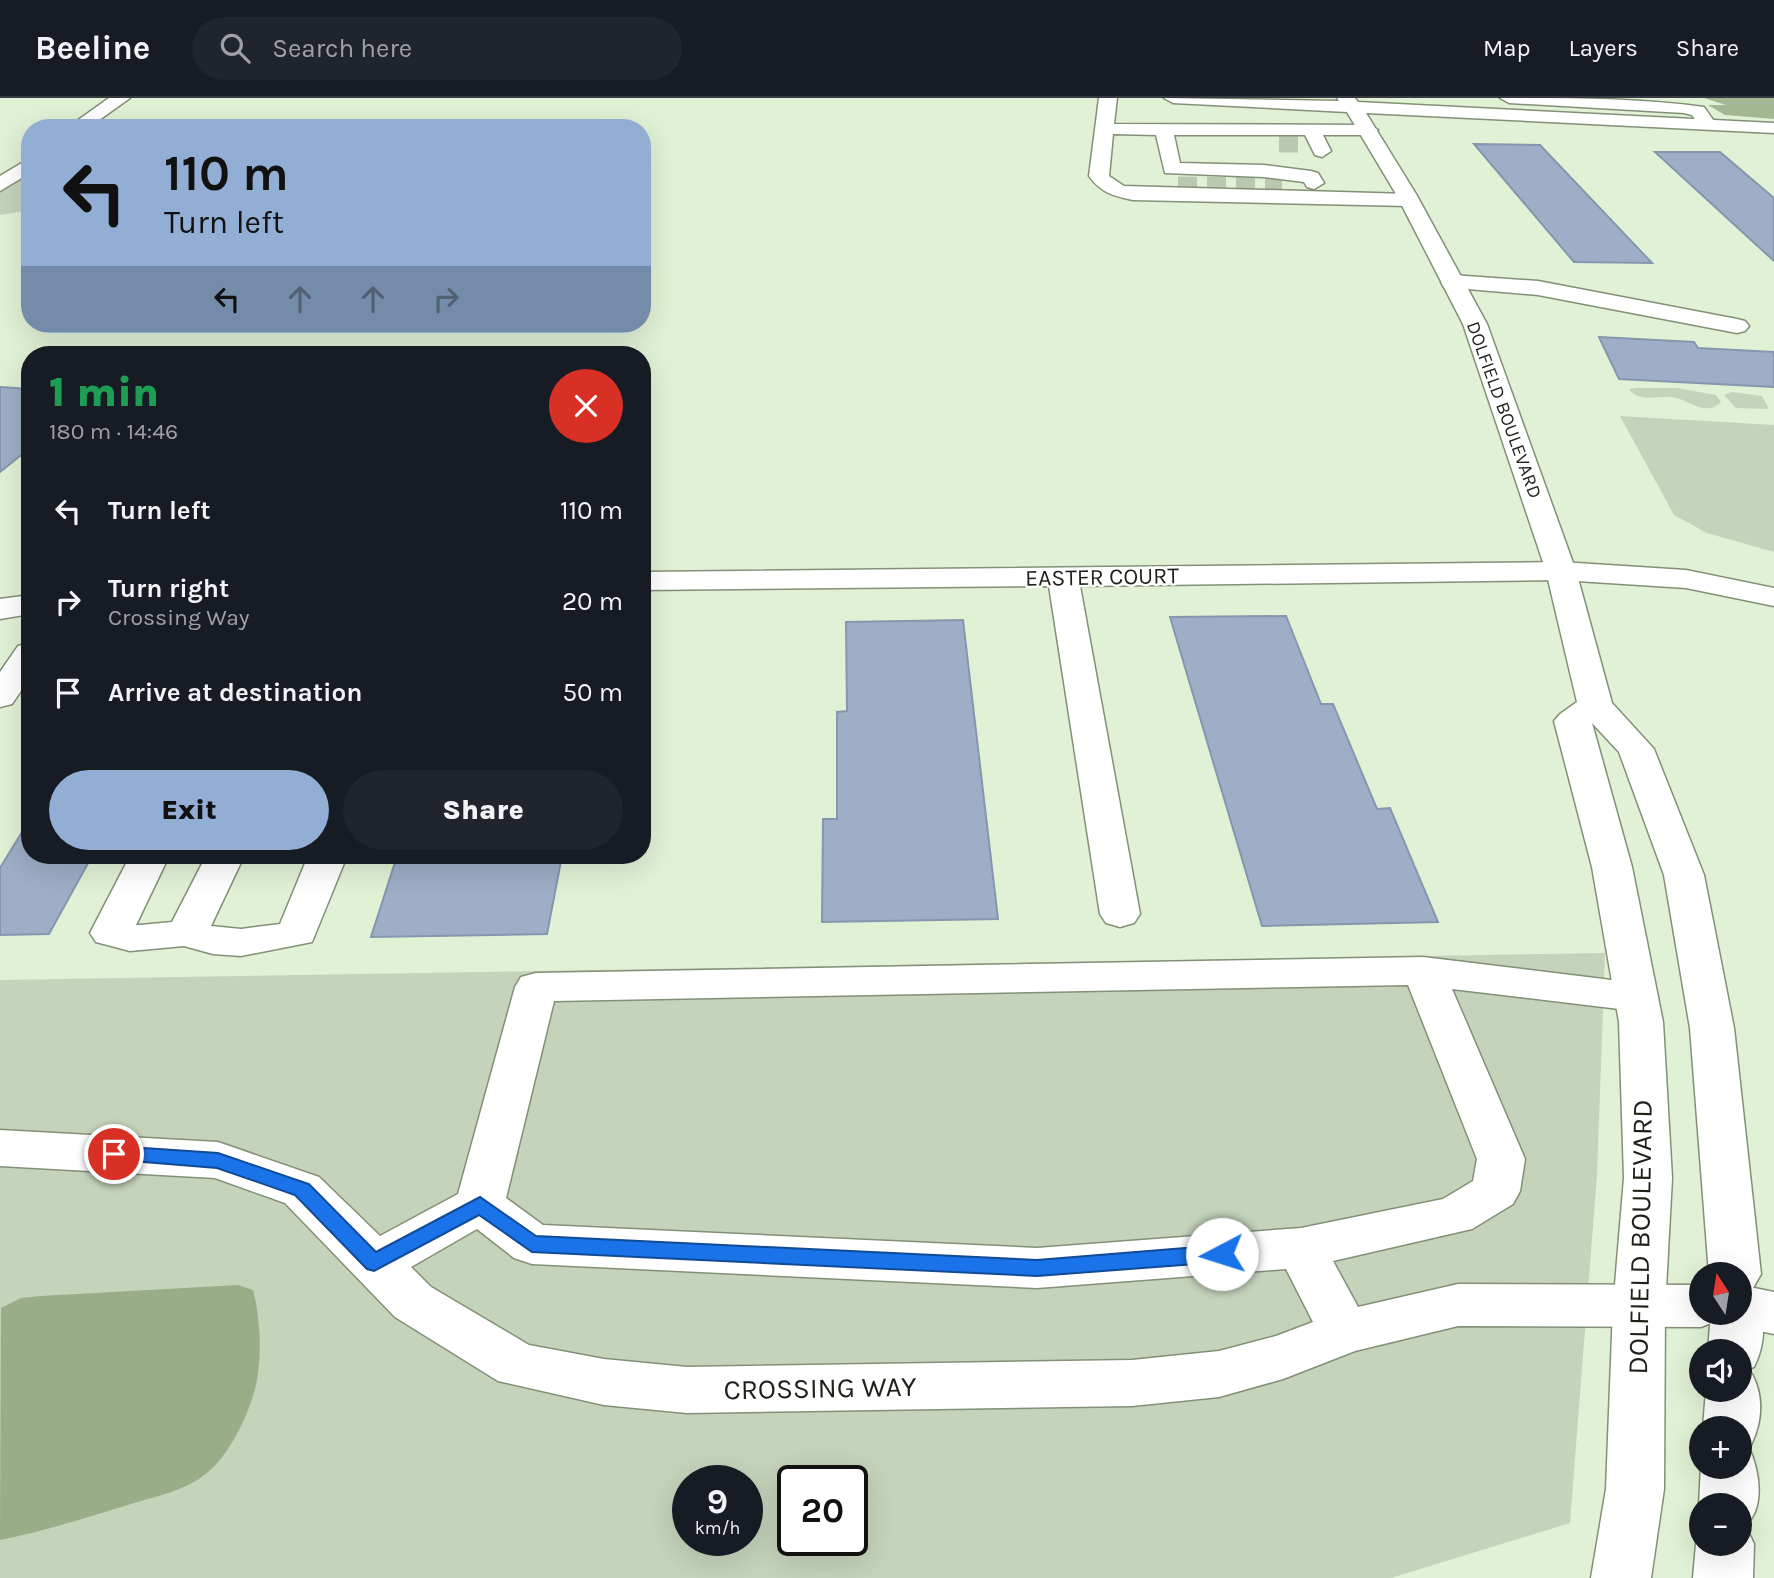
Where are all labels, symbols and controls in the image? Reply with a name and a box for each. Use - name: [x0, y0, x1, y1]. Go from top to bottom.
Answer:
- search box: [192, 17, 682, 80]
- text: Beeline: [35, 29, 150, 67]
- icon: search: [216, 29, 254, 67]
- text: Search here: [272, 33, 412, 64]
- text: Map: [1483, 34, 1531, 62]
- text: Layers: [1569, 34, 1638, 62]
- text: Share: [1676, 34, 1739, 62]
- text: 110 m: [164, 145, 289, 202]
- icon: left: [49, 147, 140, 238]
- text: Turn left: [164, 204, 284, 241]
- icon: left: [208, 280, 246, 318]
- icon: ahead: [281, 280, 319, 318]
- icon: ahead: [354, 280, 392, 318]
- icon: right: [427, 280, 465, 318]
- street label: DOLFIELD BOULEVARD: [1462, 318, 1546, 502]
- text: 1 min: [49, 367, 159, 417]
- button: close: [549, 369, 623, 443]
- text: 180 m · 14:46: [49, 418, 178, 445]
- icon: left: [49, 492, 87, 530]
- text: Turn left: [108, 495, 210, 526]
- text: 110 m: [560, 495, 623, 526]
- street label: EASTER COURT: [1025, 562, 1180, 592]
- text: Turn right: [108, 573, 229, 604]
- icon: right: [49, 583, 87, 621]
- text: 20 m: [562, 586, 623, 617]
- text: Crossing Way: [108, 604, 250, 631]
- icon: arrive: [49, 674, 87, 712]
- text: Arrive at destination: [108, 677, 362, 708]
- text: 50 m: [562, 677, 623, 708]
- button: Exit: [49, 770, 329, 850]
- button: Share: [343, 770, 623, 850]
- street label: DOLFIELD BOULEVARD: [1621, 1099, 1659, 1375]
- pin: [84, 1124, 144, 1184]
- icon: arrive: [95, 1135, 133, 1173]
- position arrow: [1185, 1217, 1259, 1291]
- north arrow: [1689, 1262, 1752, 1325]
- map controls: [1689, 1262, 1752, 1556]
- button: sound: [1689, 1339, 1752, 1402]
- street label: CROSSING WAY: [723, 1370, 917, 1406]
- button: +: [1689, 1416, 1752, 1479]
- speed limit sign: 20: [777, 1465, 868, 1556]
- text: 9: [707, 1481, 728, 1522]
- button: −: [1689, 1493, 1752, 1556]
- text: km/h: [695, 1517, 740, 1539]

